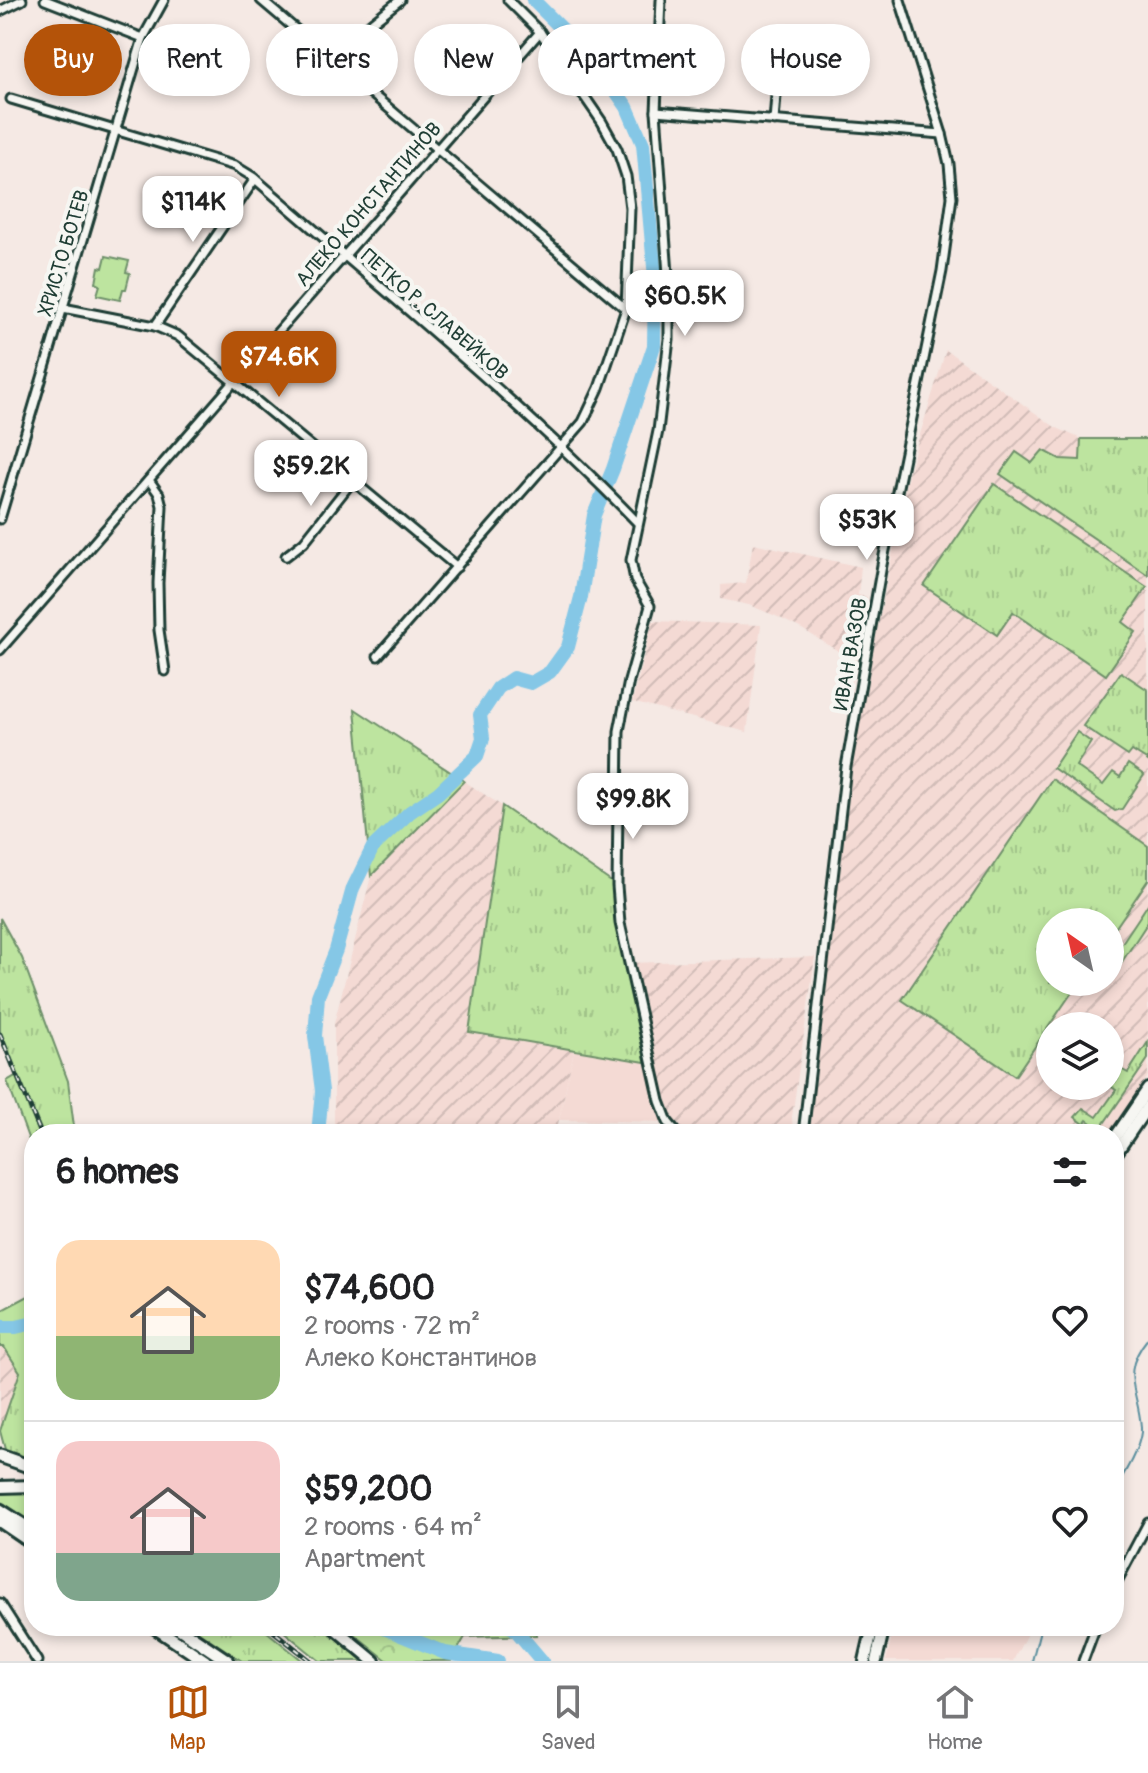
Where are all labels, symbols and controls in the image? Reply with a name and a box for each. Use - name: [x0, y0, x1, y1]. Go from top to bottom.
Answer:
- chip: Buy: [24, 24, 122, 96]
- chip: Rent: [138, 24, 250, 96]
- chip: Filters: [266, 24, 398, 96]
- chip: New: [414, 24, 522, 96]
- chip: Apartment: [538, 24, 725, 96]
- chip: House: [741, 24, 870, 96]
- street label: АЛЕКО КОНСТАНТИНОВ: [290, 117, 447, 292]
- pin: $114K: [137, 176, 249, 244]
- text: $114K: [160, 186, 226, 218]
- street label: ХРИСТО БОТЕВ: [32, 187, 95, 319]
- street label: ПЕТКО Р. СЛАВЕЙКОВ: [356, 244, 514, 385]
- pin: $60.5K: [620, 270, 750, 338]
- text: $60.5K: [644, 280, 726, 312]
- pin: $74.6K: [214, 331, 344, 399]
- text: $74.6K: [239, 341, 319, 373]
- pin: $59.2K: [246, 440, 376, 508]
- text: $59.2K: [272, 450, 350, 482]
- pin: $53K: [820, 494, 914, 562]
- text: $53K: [838, 504, 896, 536]
- street label: ИВАН ВАЗОВ: [828, 596, 873, 712]
- pin: $99.8K: [568, 773, 698, 841]
- text: $99.8K: [595, 783, 671, 815]
- north arrow: [1036, 908, 1124, 996]
- map controls: [1036, 908, 1124, 1100]
- button: layers: [1036, 1012, 1124, 1100]
- icon: filters: [1048, 1150, 1092, 1194]
- text: 6 homes: [56, 1151, 179, 1194]
- text: $74,600: [304, 1267, 435, 1310]
- icon: home: [120, 1272, 216, 1368]
- icon: heart: [1048, 1298, 1092, 1342]
- text: 2 rooms · 72 m²: [304, 1310, 480, 1342]
- text: Алеко Константинов: [304, 1342, 537, 1374]
- text: $59,200: [304, 1468, 432, 1511]
- icon: home: [120, 1473, 216, 1569]
- icon: heart: [1048, 1499, 1092, 1543]
- text: 2 rooms · 64 m²: [304, 1511, 482, 1543]
- text: Apartment: [304, 1543, 425, 1575]
- tab: Map: [166, 1680, 210, 1756]
- tab: Saved: [541, 1680, 596, 1756]
- tab: Home: [927, 1680, 982, 1756]

